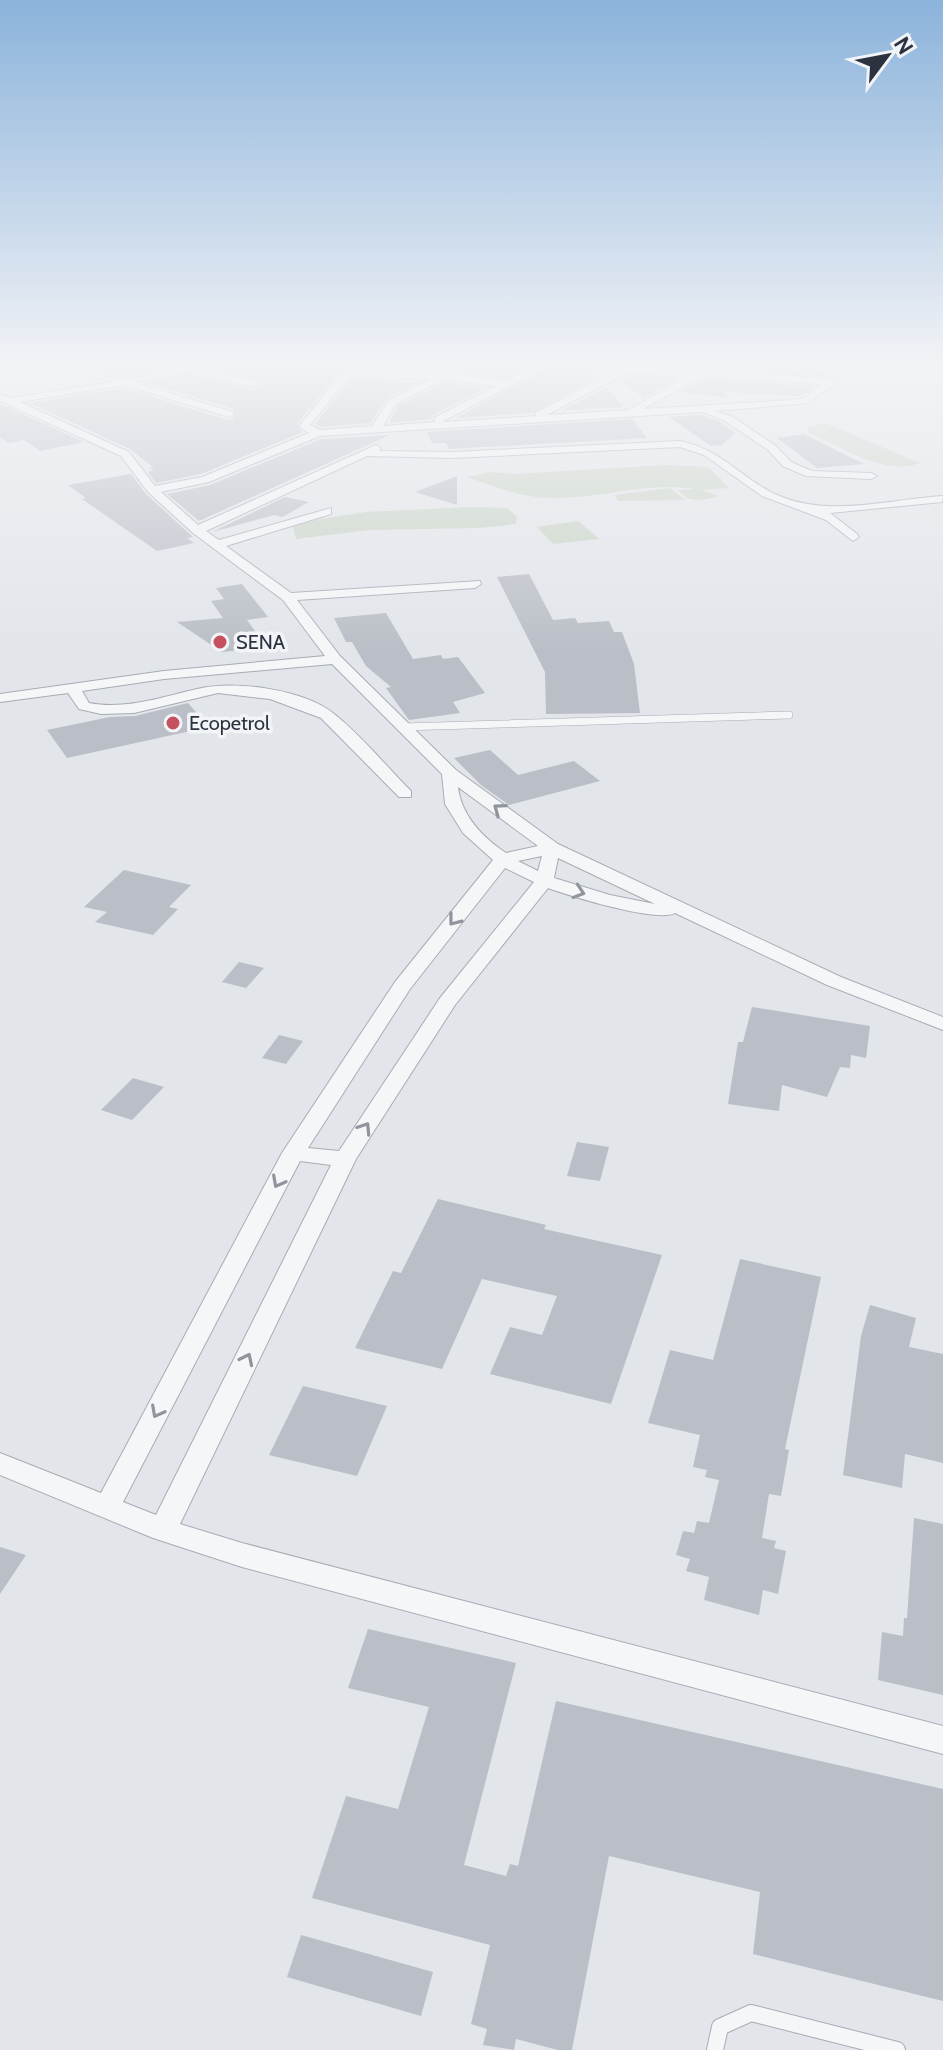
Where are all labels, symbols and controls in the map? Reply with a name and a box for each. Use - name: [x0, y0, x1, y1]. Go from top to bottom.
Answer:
- north arrow: [847, 16, 927, 96]
- text: N: [888, 32, 919, 59]
- place label: SENA: [236, 630, 286, 654]
- marker: SENA: [211, 633, 229, 651]
- place label: Ecopetrol: [189, 711, 270, 735]
- marker: Ecopetrol: [164, 714, 182, 732]
- one-way arrow: [493, 804, 507, 819]
- one-way arrow: [572, 883, 586, 899]
- one-way arrow: [450, 911, 464, 926]
- one-way arrow: [355, 1122, 370, 1137]
- one-way arrow: [273, 1173, 288, 1188]
- one-way arrow: [237, 1353, 253, 1368]
- one-way arrow: [152, 1404, 167, 1418]

